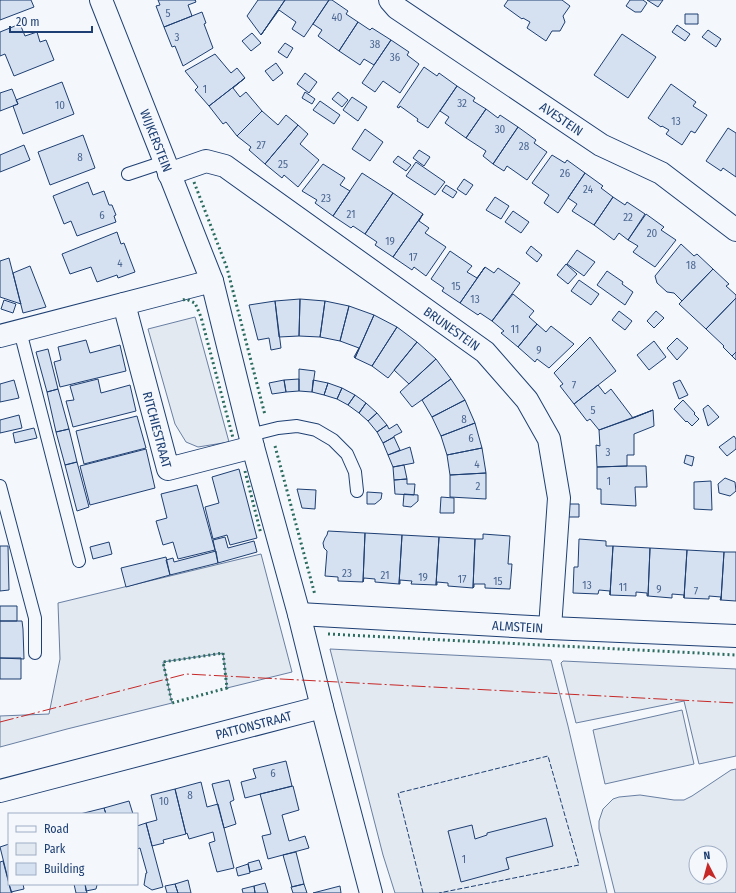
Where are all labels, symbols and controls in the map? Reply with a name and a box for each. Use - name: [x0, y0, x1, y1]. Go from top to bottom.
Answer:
- house number: 5: [165, 7, 171, 20]
- scale bar: [10, 8, 92, 34]
- house number: 40: [331, 11, 343, 24]
- text: 20 m: [16, 15, 40, 29]
- house number: 3: [175, 31, 180, 44]
- house number: 38: [370, 38, 381, 51]
- house number: 36: [390, 51, 401, 64]
- house number: 1: [203, 83, 207, 96]
- house number: 32: [457, 97, 467, 110]
- house number: 10: [55, 99, 65, 112]
- street label: AVESTEIN: [537, 99, 586, 139]
- street label: WIJKERSTEIN: [137, 107, 175, 174]
- house number: 13: [671, 115, 681, 128]
- house number: 30: [495, 123, 506, 136]
- house number: 27: [256, 139, 266, 152]
- house number: 28: [519, 140, 530, 153]
- house number: 8: [77, 151, 83, 164]
- house number: 25: [278, 158, 288, 171]
- house number: 26: [560, 167, 571, 180]
- house number: 24: [583, 183, 594, 196]
- house number: 23: [321, 192, 331, 205]
- house number: 21: [347, 208, 355, 221]
- house number: 6: [99, 209, 105, 222]
- house number: 22: [623, 211, 633, 224]
- house number: 20: [647, 227, 658, 240]
- house number: 19: [385, 235, 395, 248]
- house number: 17: [409, 251, 418, 264]
- house number: 4: [117, 257, 123, 270]
- house number: 18: [686, 259, 696, 272]
- house number: 15: [451, 280, 461, 293]
- house number: 13: [470, 293, 480, 306]
- street label: BRUNESTEIN: [421, 304, 483, 354]
- house number: 11: [511, 323, 519, 336]
- house number: 9: [536, 344, 542, 357]
- house number: 7: [572, 379, 577, 392]
- street label: RITCHIESTRAAT: [140, 390, 174, 470]
- house number: 5: [590, 404, 596, 417]
- house number: 8: [461, 413, 467, 426]
- house number: 6: [468, 432, 474, 445]
- house number: 3: [606, 446, 611, 459]
- house number: 4: [474, 458, 480, 471]
- house number: 1: [607, 475, 611, 488]
- house number: 2: [476, 480, 481, 493]
- house number: 23: [342, 567, 352, 580]
- house number: 21: [381, 569, 389, 582]
- house number: 19: [418, 571, 428, 584]
- house number: 17: [458, 573, 467, 586]
- house number: 15: [493, 575, 503, 588]
- house number: 13: [582, 579, 592, 592]
- house number: 11: [619, 581, 627, 594]
- house number: 9: [656, 583, 662, 596]
- house number: 7: [694, 585, 699, 598]
- street label: ALMSTEIN: [492, 618, 544, 636]
- street label: PATTONSTRAAT: [214, 708, 293, 742]
- house number: 6: [270, 767, 276, 780]
- house number: 8: [187, 789, 193, 802]
- house number: 10: [159, 795, 169, 808]
- legend: [8, 813, 138, 885]
- text: Road: [44, 822, 69, 836]
- text: Park: [44, 842, 66, 856]
- north arrow: [688, 845, 728, 885]
- text: N: [703, 849, 711, 862]
- house number: 1: [462, 853, 466, 866]
- text: Building: [44, 862, 85, 876]

